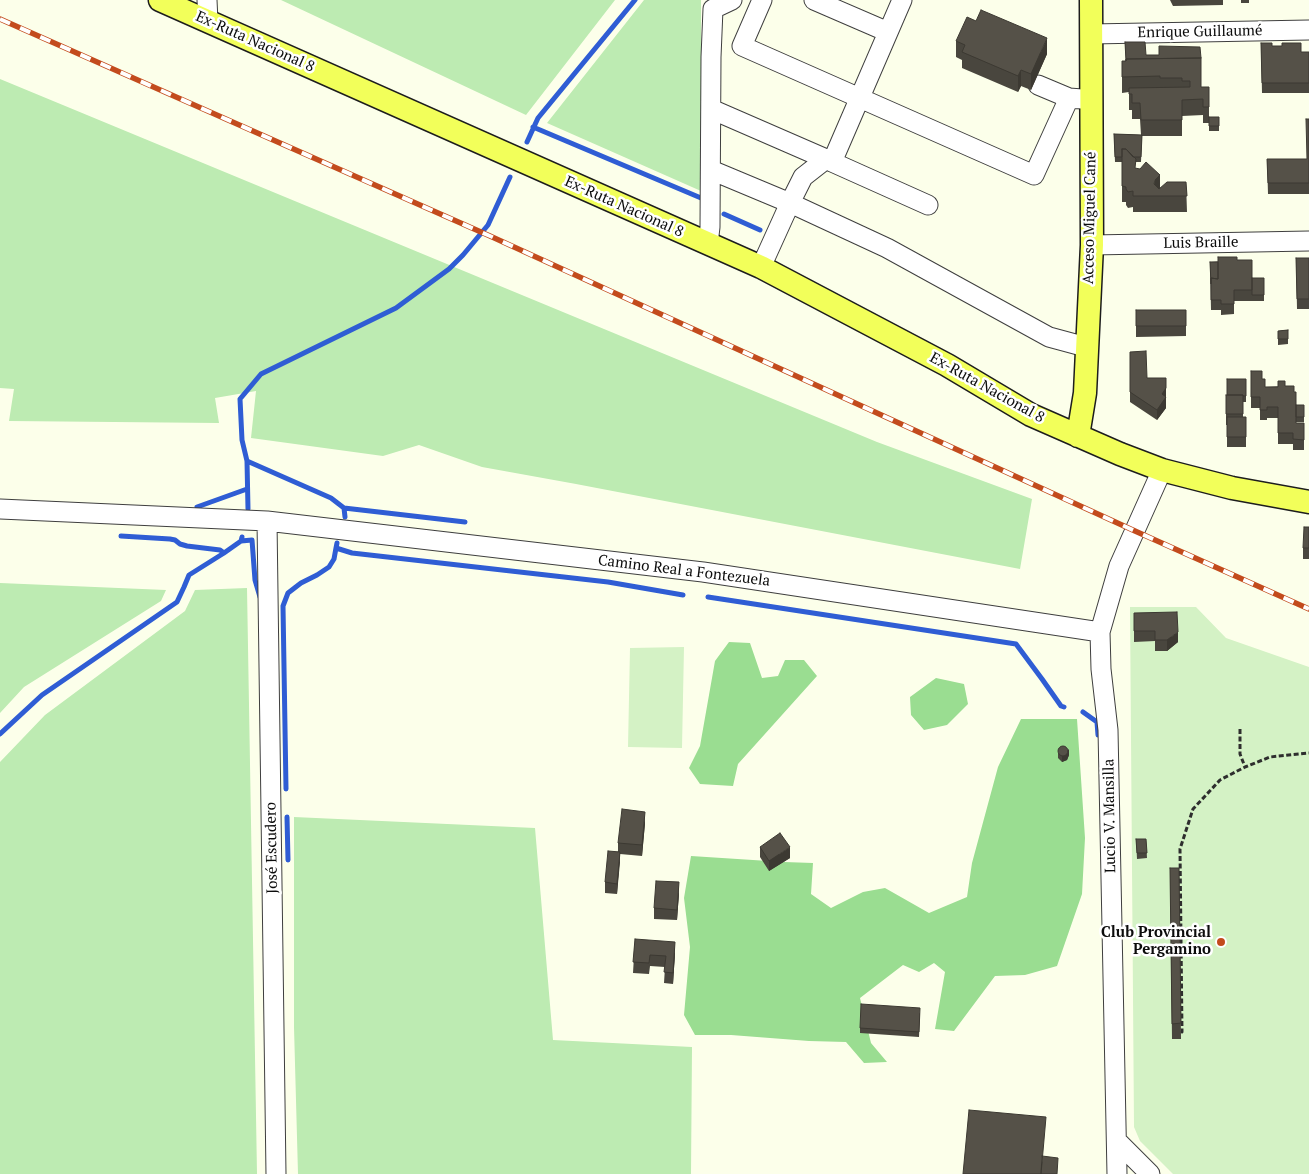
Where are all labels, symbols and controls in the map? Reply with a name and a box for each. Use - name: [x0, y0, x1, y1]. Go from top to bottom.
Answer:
- street label: Ex-Ruta Nacional 8: [193, 8, 317, 76]
- street label: Enrique Guillaumé: [1137, 22, 1263, 42]
- street label: Acceso Miguel Cané: [1080, 152, 1100, 284]
- street label: Ex-Ruta Nacional 8: [562, 173, 686, 241]
- street label: Luis Braille: [1163, 233, 1239, 253]
- street label: Ex-Ruta Nacional 8: [926, 349, 1048, 427]
- street label: Camino Real a Fontezuela: [597, 552, 771, 590]
- street label: Lucio V. Mansilla: [1100, 759, 1120, 873]
- street label: José Escudero: [262, 802, 282, 894]
- place label: Club Provincial Pergamino: [1101, 924, 1211, 959]
- marker: Club Provincial Pergamino: [1215, 936, 1227, 948]

